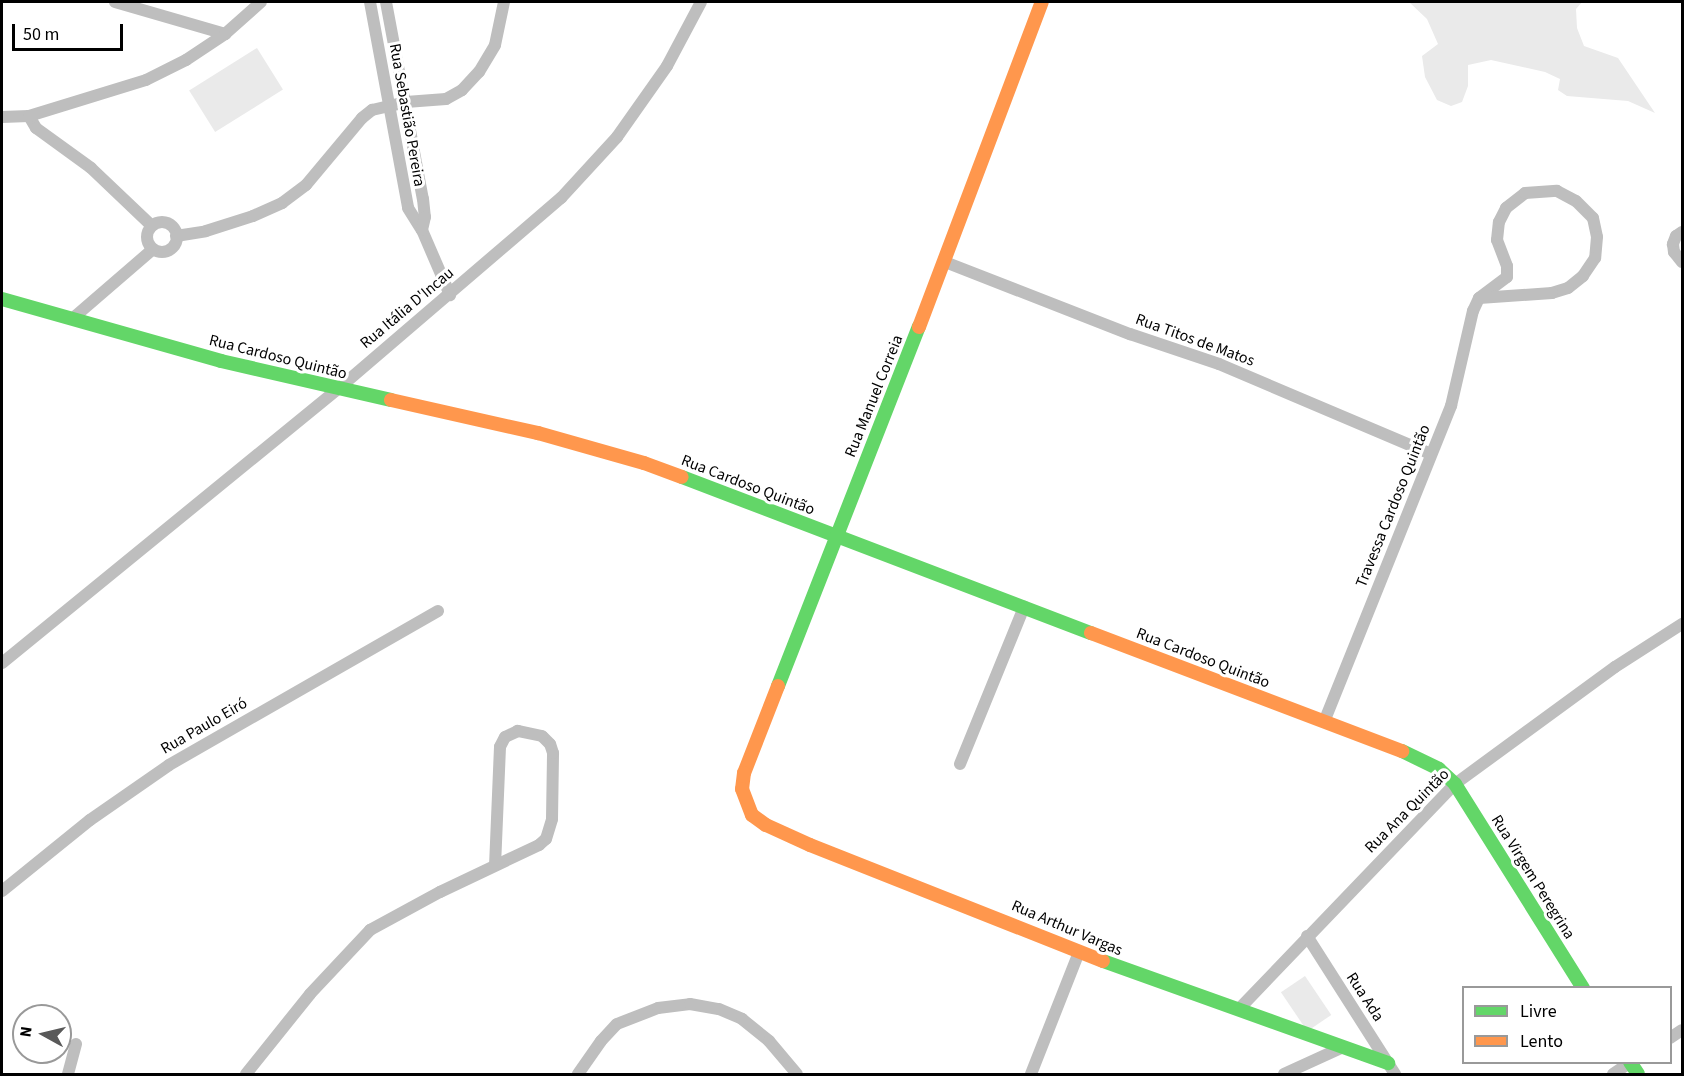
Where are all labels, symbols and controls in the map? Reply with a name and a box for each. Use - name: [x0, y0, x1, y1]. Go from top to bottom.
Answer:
- scale bar: [15, 12, 126, 50]
- text: 50 m: [23, 22, 59, 47]
- street label: Rua Sebastião Pereira: [385, 42, 429, 188]
- street label: Rua Itália D'Incau: [356, 263, 458, 353]
- street label: Rua Titos de Matos: [1133, 310, 1257, 370]
- street label: Rua Cardoso Quintão: [207, 331, 349, 383]
- street label: Rua Manuel Correia: [841, 332, 907, 460]
- street label: Travessa Cardoso Quintão: [1352, 422, 1434, 590]
- street label: Rua Cardoso Quintão: [678, 451, 818, 519]
- street label: Rua Cardoso Quintão: [1133, 624, 1273, 692]
- street label: Rua Paulo Eiró: [157, 694, 251, 758]
- street label: Rua Ana Quintão: [1361, 765, 1453, 857]
- street label: Rua Virgem Peregrina: [1487, 811, 1579, 943]
- street label: Rua Arthur Vargas: [1009, 896, 1125, 960]
- street label: Rua Ada: [1342, 969, 1388, 1025]
- legend: [1462, 986, 1672, 1064]
- text: Livre: [1520, 999, 1557, 1024]
- north arrow: [12, 1004, 72, 1064]
- text: N: [15, 1025, 38, 1039]
- text: Lento: [1520, 1029, 1563, 1054]

